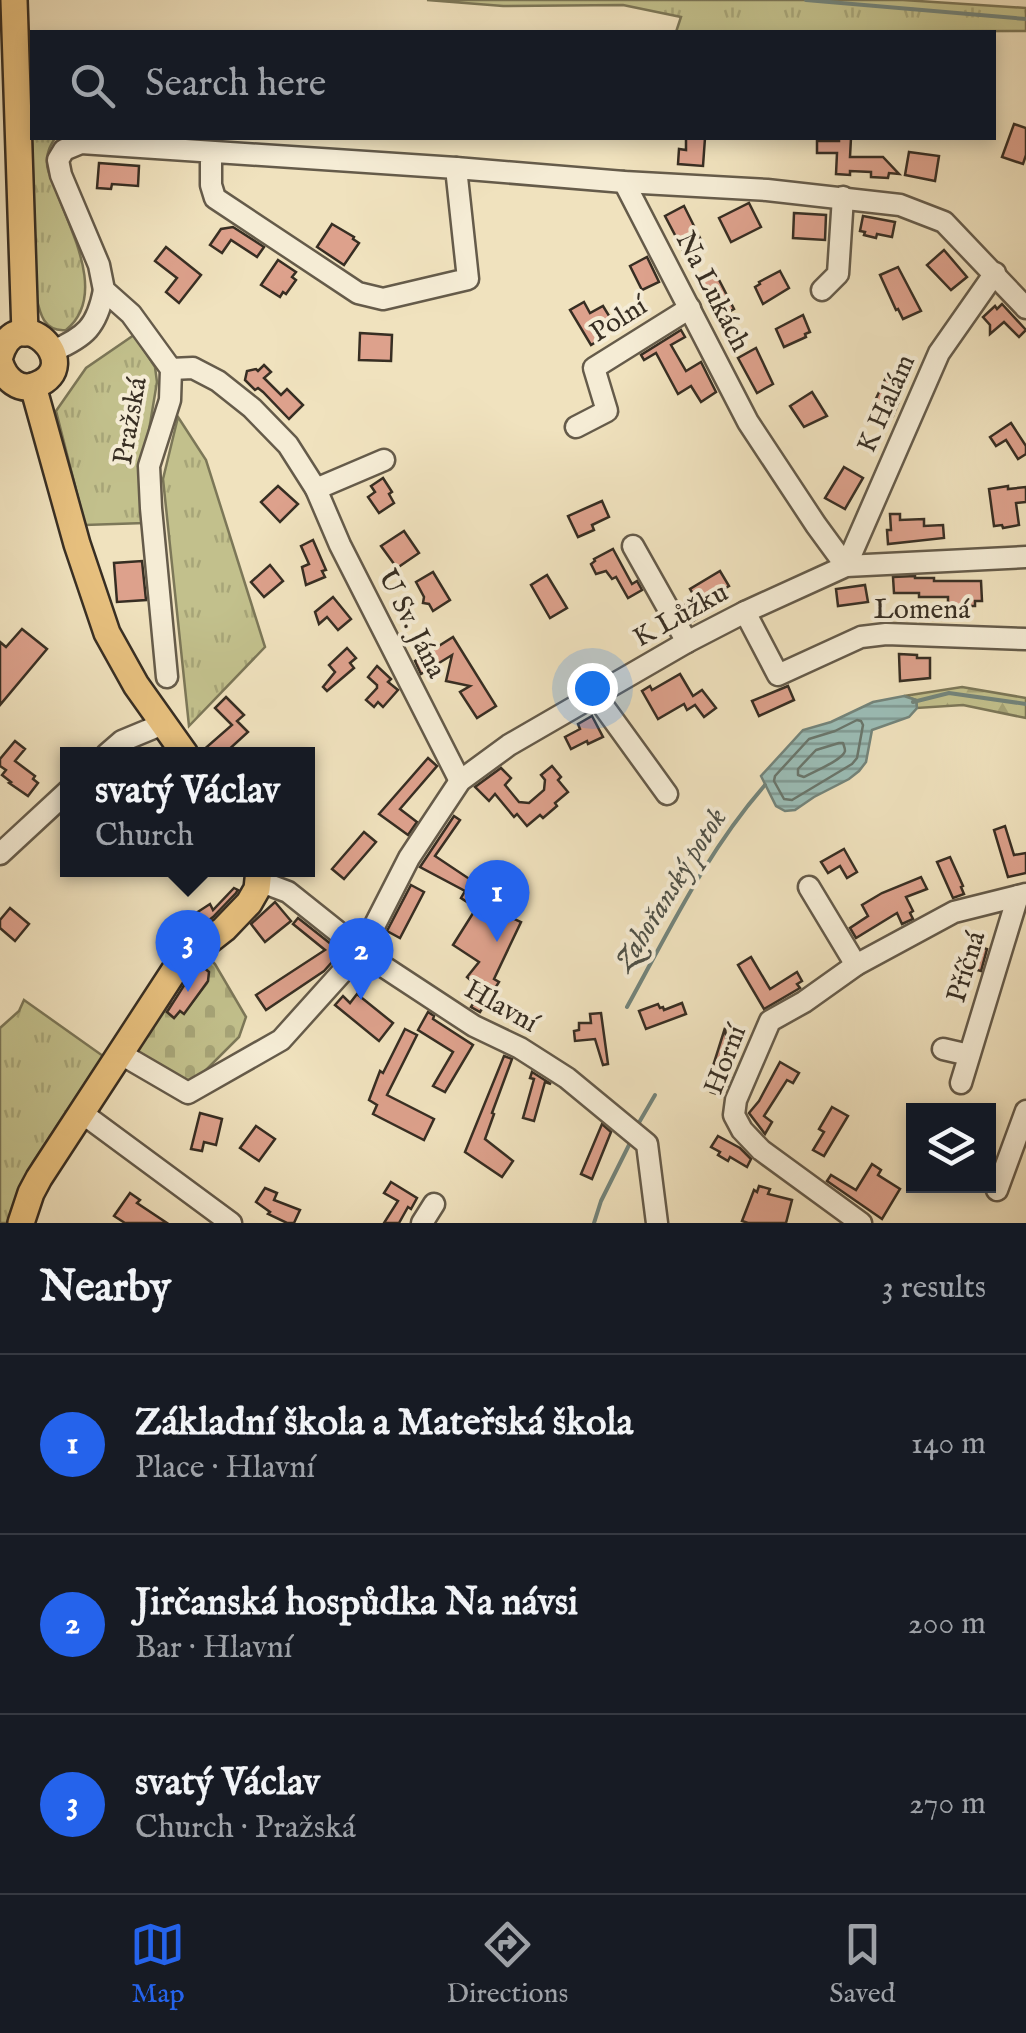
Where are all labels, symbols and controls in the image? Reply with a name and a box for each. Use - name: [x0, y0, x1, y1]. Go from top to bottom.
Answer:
- search box: [30, 30, 996, 140]
- icon: search: [65, 58, 120, 113]
- text: Search here: [145, 61, 326, 109]
- street label: Na Lukách: [667, 226, 757, 358]
- street label: Polní: [584, 288, 655, 351]
- street label: K Halám: [850, 349, 924, 459]
- street label: Pražská: [106, 374, 156, 468]
- street label: U Sv. Jána: [369, 564, 454, 685]
- street label: K Lůžku: [627, 576, 735, 656]
- street label: Lomená: [874, 593, 971, 628]
- your location: [567, 663, 618, 714]
- popup: [60, 747, 315, 877]
- text: svatý Václav: [95, 768, 280, 816]
- water label: Zahořanský potok: [604, 801, 736, 981]
- text: Church: [95, 816, 194, 857]
- pin: 1: [464, 860, 530, 942]
- pin: 3: [156, 910, 220, 992]
- pin: 2: [328, 918, 394, 1000]
- street label: Příčná: [940, 926, 995, 1007]
- street label: Hlavní: [458, 973, 545, 1042]
- street label: Horní: [697, 1019, 756, 1100]
- map controls: [906, 1103, 996, 1193]
- button: layers: [906, 1103, 996, 1193]
- text: Nearby: [40, 1262, 171, 1315]
- text: 3 results: [882, 1268, 986, 1309]
- text: Základní škola a Mateřská škola: [135, 1400, 633, 1448]
- text: 1: [67, 1424, 78, 1465]
- text: 140 m: [911, 1424, 986, 1465]
- text: Place · Hlavní: [135, 1448, 315, 1489]
- text: Jirčanská hospůdka Na návsi: [135, 1580, 578, 1628]
- text: 2: [65, 1604, 80, 1645]
- text: 200 m: [908, 1604, 986, 1645]
- text: Bar · Hlavní: [135, 1628, 292, 1669]
- text: svatý Václav: [135, 1760, 320, 1808]
- text: 3: [67, 1784, 78, 1825]
- text: 270 m: [909, 1784, 986, 1825]
- text: Church · Pražská: [135, 1808, 356, 1849]
- tab: Map: [130, 1917, 185, 2012]
- tab: Directions: [446, 1917, 568, 2012]
- tab: Saved: [829, 1917, 896, 2012]

